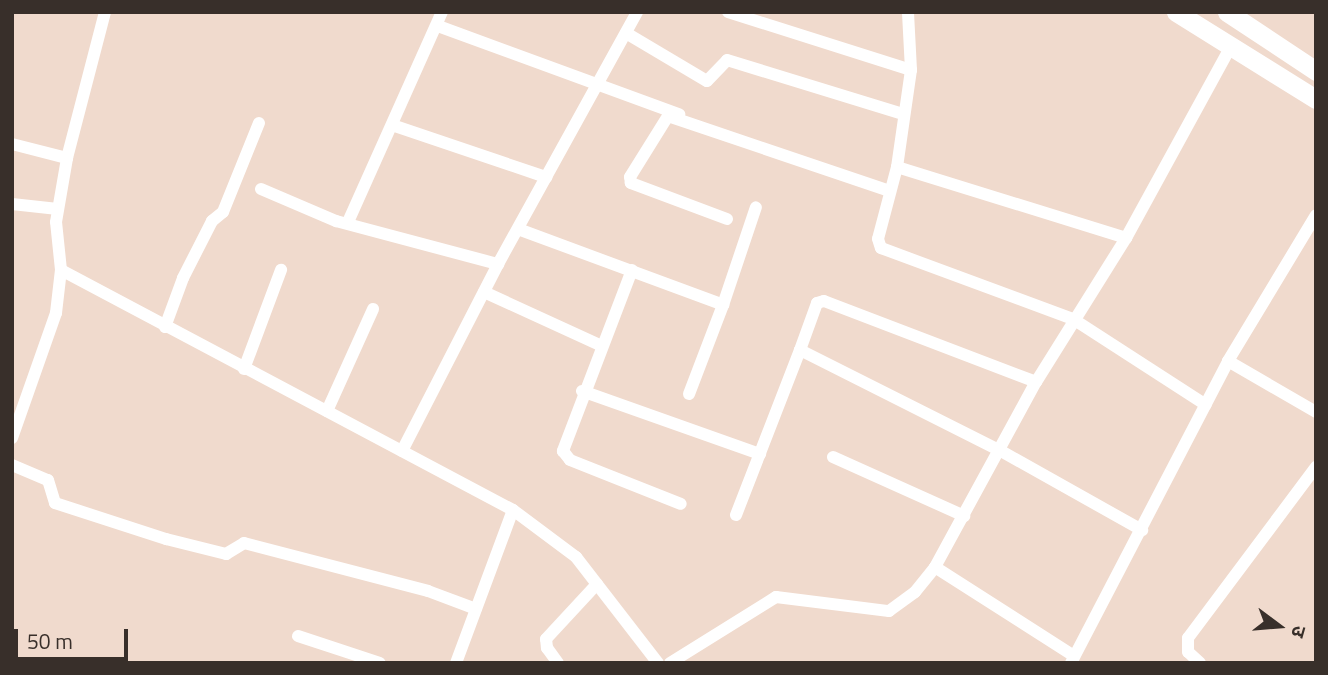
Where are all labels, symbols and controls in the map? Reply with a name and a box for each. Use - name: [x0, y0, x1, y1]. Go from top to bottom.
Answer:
- north arrow: [1244, 591, 1314, 661]
- scale bar: [18, 616, 131, 660]
- text: उ: [1284, 623, 1315, 641]
- text: 50 m: [27, 625, 73, 657]

